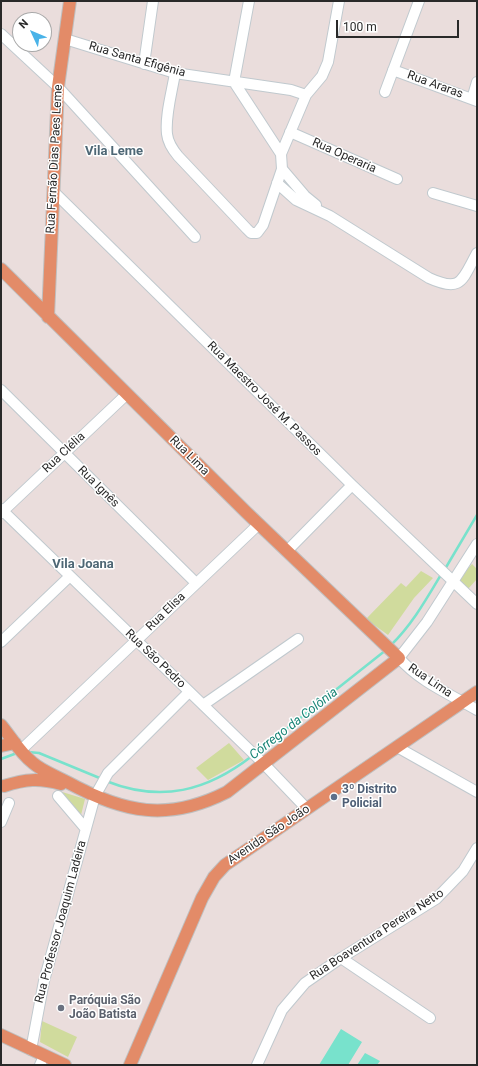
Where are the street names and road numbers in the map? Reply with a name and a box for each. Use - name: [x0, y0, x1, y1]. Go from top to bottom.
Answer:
- street label: Rua Santa Efigênia: [87, 39, 187, 81]
- street label: Rua Araras: [405, 68, 465, 102]
- street label: Rua Fernão Dias Paes Leme: [44, 84, 66, 234]
- street label: Rua Operaria: [310, 135, 378, 177]
- street label: Rua Maestro José M. Passos: [204, 339, 324, 459]
- street label: Rua Clélia: [40, 430, 88, 476]
- street label: Rua Lima: [166, 433, 212, 479]
- street label: Rua Ignês: [74, 463, 122, 511]
- street label: Rua Elisa: [143, 590, 189, 634]
- street label: Rua São Pedro: [122, 627, 188, 691]
- street label: Rua Lima: [405, 661, 455, 701]
- street label: Avenida São João: [225, 802, 313, 868]
- street label: Rua Professor Joaquim Ladeira: [32, 839, 90, 1005]
- street label: Rua Boaventura Pereira Netto: [307, 886, 447, 984]

